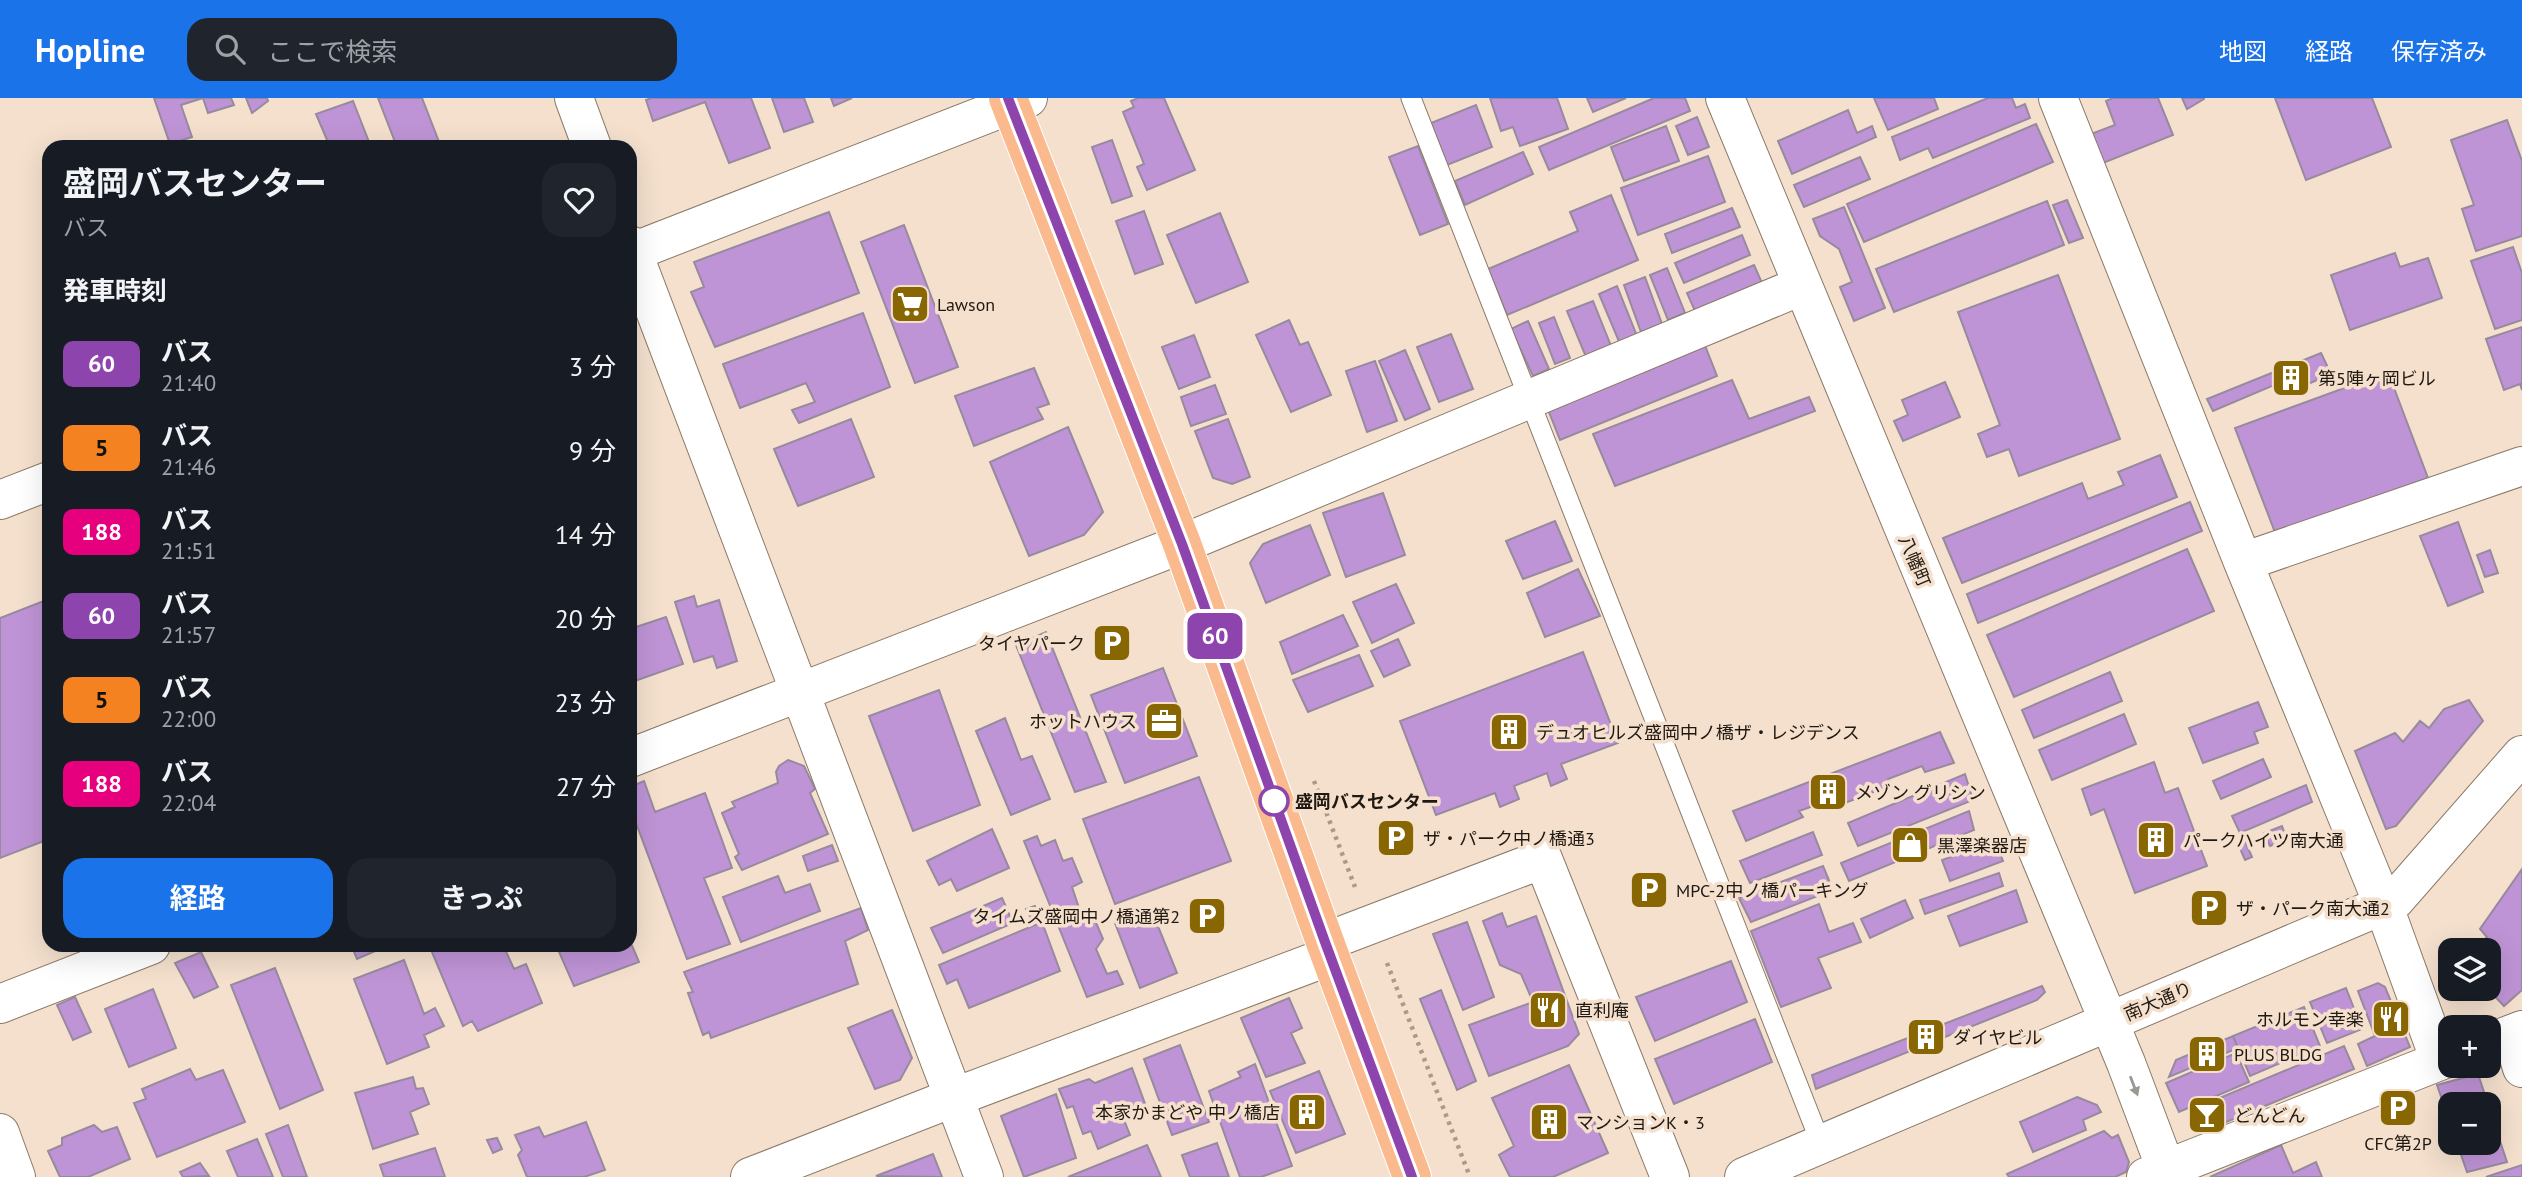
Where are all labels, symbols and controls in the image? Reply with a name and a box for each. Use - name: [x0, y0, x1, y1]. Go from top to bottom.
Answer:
- search box: [187, 18, 677, 81]
- text: Hopline: [35, 28, 145, 71]
- icon: search: [211, 30, 249, 68]
- text: ここで検索: [267, 35, 397, 68]
- text: 地図: [2219, 36, 2267, 67]
- text: 経路: [2305, 36, 2353, 67]
- text: 保存済み: [2391, 36, 2487, 67]
- text: 盛岡バスセンター: [63, 161, 327, 204]
- button: heart: [542, 163, 616, 237]
- text: バス: [63, 213, 109, 242]
- text: 発車時刻: [63, 274, 167, 307]
- supermarket icon: Lawson: [889, 283, 931, 325]
- place label: Lawson: [937, 293, 995, 316]
- text: バス: [161, 335, 213, 368]
- text: 60: [88, 348, 115, 379]
- text: 3 分: [569, 350, 616, 383]
- building icon: 第5陣ヶ岡ビル: [2270, 357, 2312, 399]
- place label: 第5陣ヶ岡ビル: [2318, 367, 2436, 390]
- text: 21:40: [161, 368, 216, 397]
- text: バス: [161, 419, 213, 452]
- text: 5: [95, 432, 108, 463]
- text: 9 分: [569, 434, 616, 467]
- text: 21:46: [161, 452, 216, 481]
- text: バス: [161, 503, 213, 536]
- text: 188: [81, 516, 122, 547]
- text: 14 分: [555, 518, 616, 551]
- street label: 八幡町: [1894, 532, 1936, 590]
- text: 21:51: [161, 536, 216, 565]
- text: バス: [161, 587, 213, 620]
- text: 60: [88, 600, 115, 631]
- text: 20 分: [555, 602, 616, 635]
- line badge: 60: [1184, 613, 1246, 659]
- text: 21:57: [161, 620, 216, 649]
- text: 60: [1201, 620, 1229, 651]
- parking icon: タイヤパーク: [1091, 622, 1133, 664]
- place label: タイヤパーク: [978, 632, 1085, 655]
- text: バス: [161, 671, 213, 704]
- text: 5: [95, 684, 108, 715]
- text: 23 分: [555, 686, 616, 719]
- office icon: ホットハウス: [1143, 700, 1185, 742]
- text: 22:00: [161, 704, 216, 733]
- place label: ホットハウス: [1029, 710, 1137, 733]
- building icon: デュオヒルズ盛岡中ノ橋ザ・レジデンス: [1488, 711, 1530, 753]
- place label: デュオヒルズ盛岡中ノ橋ザ・レジデンス: [1536, 721, 1860, 744]
- text: バス: [161, 755, 213, 788]
- text: 188: [81, 768, 122, 799]
- text: 27 分: [556, 770, 616, 803]
- building icon: メゾン グリシン: [1807, 771, 1849, 813]
- place label: メゾン グリシン: [1855, 781, 1986, 804]
- marker: 盛岡バスセンター: [1259, 786, 1289, 816]
- text: 22:04: [161, 788, 216, 817]
- place label: 盛岡バスセンター: [1295, 790, 1439, 813]
- parking icon: ザ・パーク中ノ橋通3: [1375, 817, 1417, 859]
- building icon: パークハイツ南大通: [2135, 819, 2177, 861]
- shop icon: 黒澤楽器店: [1889, 824, 1931, 866]
- place label: ザ・パーク中ノ橋通3: [1423, 827, 1595, 850]
- place label: パークハイツ南大通: [2183, 829, 2344, 852]
- place label: 黒澤楽器店: [1937, 834, 2027, 857]
- button: 経路: [63, 858, 333, 938]
- button: きっぷ: [347, 858, 616, 938]
- parking icon: MPC-2中ノ橋パーキング: [1628, 869, 1670, 911]
- place label: MPC-2中ノ橋パーキング: [1676, 879, 1869, 902]
- parking icon: ザ・パーク南大通2: [2188, 887, 2230, 929]
- parking icon: タイムズ盛岡中ノ橋通第2: [1186, 895, 1228, 937]
- place label: ザ・パーク南大通2: [2236, 897, 2390, 920]
- place label: タイムズ盛岡中ノ橋通第2: [973, 905, 1180, 928]
- map controls: [2438, 938, 2501, 1155]
- button: layers: [2438, 938, 2501, 1001]
- street label: 南大通り: [2120, 976, 2196, 1026]
- restaurant icon: 直利庵: [1527, 989, 1569, 1031]
- restaurant icon: ホルモン幸楽: [2370, 998, 2412, 1040]
- place label: 直利庵: [1575, 999, 1629, 1022]
- place label: ホルモン幸楽: [2256, 1008, 2364, 1031]
- button: +: [2438, 1015, 2501, 1078]
- building icon: ダイヤビル: [1905, 1016, 1947, 1058]
- place label: ダイヤビル: [1953, 1026, 2042, 1049]
- building icon: PLUS BLDG: [2186, 1033, 2228, 1075]
- place label: PLUS BLDG: [2234, 1043, 2322, 1066]
- one-way arrow: [2129, 1075, 2140, 1096]
- parking icon: CFC第2P: [2377, 1087, 2419, 1129]
- building icon: 本家かまどや 中ノ橋店: [1286, 1091, 1328, 1133]
- button: −: [2438, 1092, 2501, 1155]
- bar icon: どんどん: [2186, 1094, 2228, 1136]
- place label: 本家かまどや 中ノ橋店: [1095, 1101, 1280, 1124]
- building icon: マンションK・3: [1528, 1101, 1570, 1143]
- place label: どんどん: [2234, 1104, 2305, 1127]
- place label: マンションK・3: [1576, 1111, 1705, 1134]
- place label: CFC第2P: [2364, 1132, 2432, 1155]

